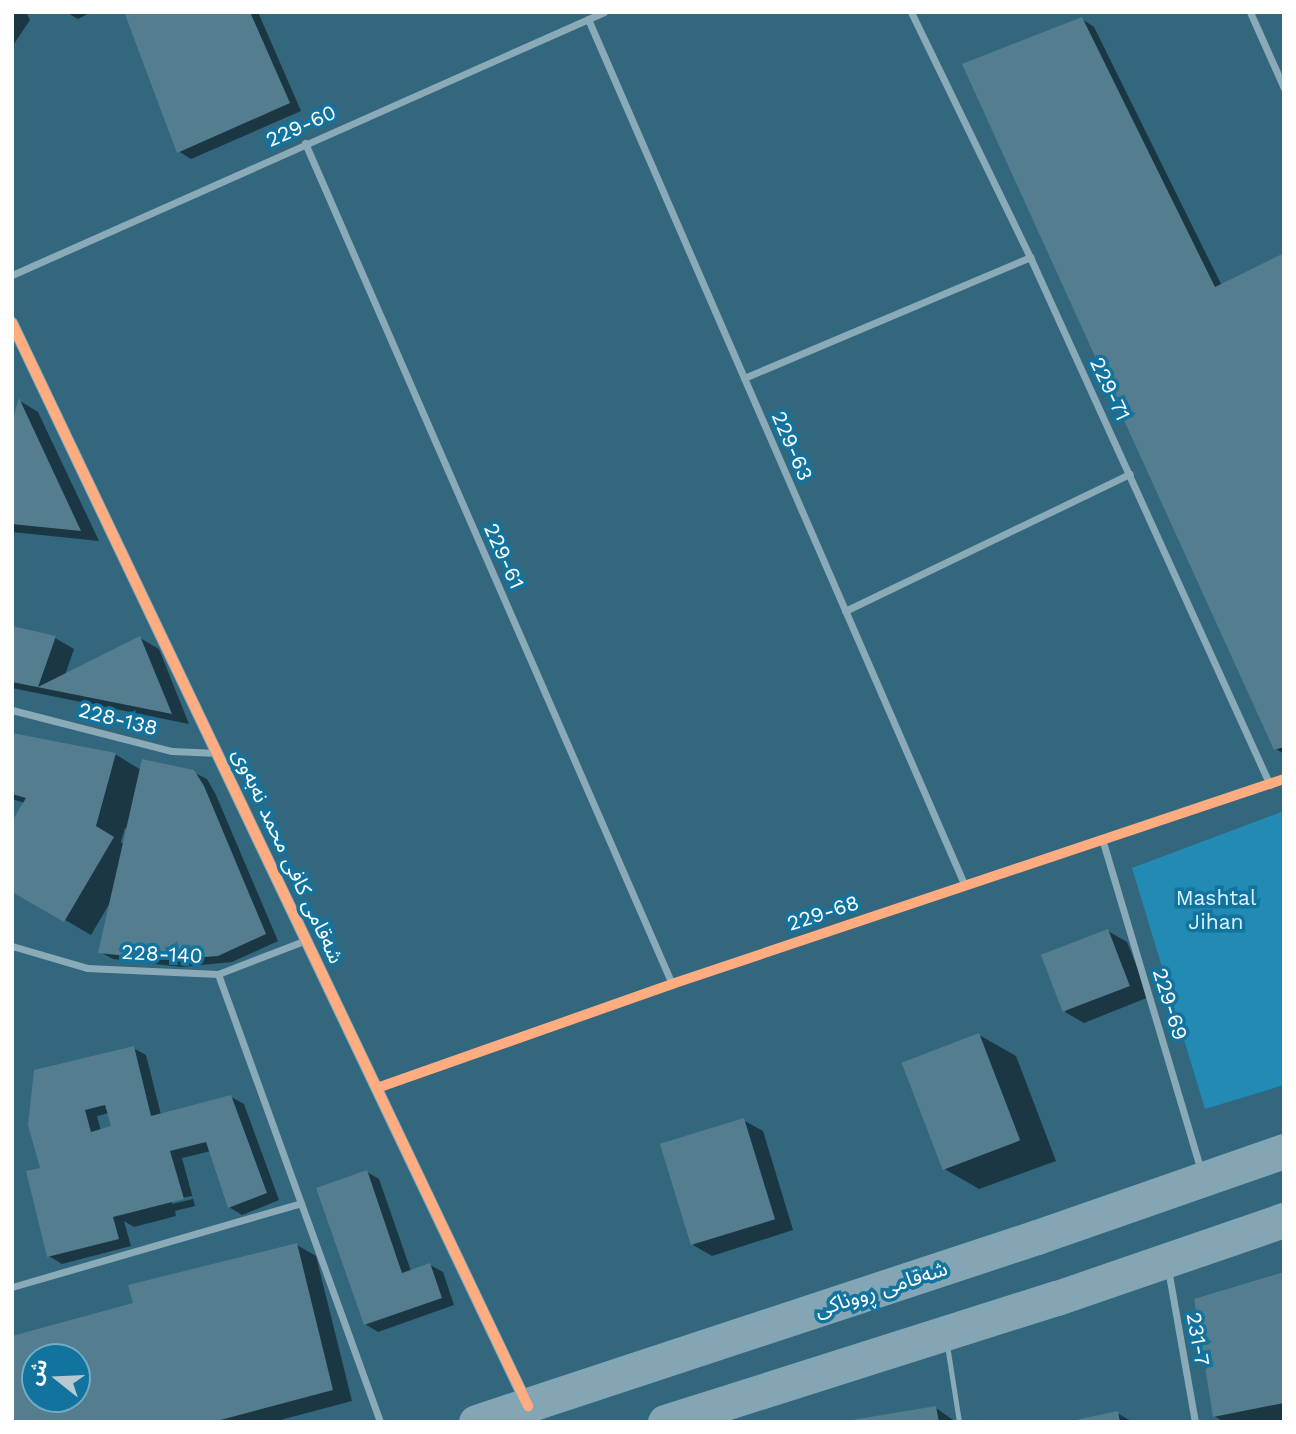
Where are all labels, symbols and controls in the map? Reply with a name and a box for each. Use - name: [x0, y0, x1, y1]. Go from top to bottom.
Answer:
- street label: 229-60: [262, 99, 340, 153]
- street label: 229-71: [1084, 353, 1136, 425]
- street label: 229-63: [766, 407, 818, 485]
- street label: 229-61: [478, 519, 530, 593]
- street label: 228-138: [76, 697, 160, 741]
- street label: شەقامی کافی محمد نەبەوی: [227, 744, 349, 968]
- park label: Mashtal Jihan: [1176, 885, 1256, 935]
- street label: 229-68: [784, 890, 862, 936]
- street label: 228-140: [121, 939, 203, 969]
- street label: 229-69: [1147, 965, 1193, 1043]
- street label: شەقامی ڕووناکی: [811, 1256, 951, 1322]
- street label: 231-7: [1181, 1310, 1215, 1368]
- north arrow: [21, 1343, 91, 1413]
- text: ش: [22, 1356, 52, 1388]

